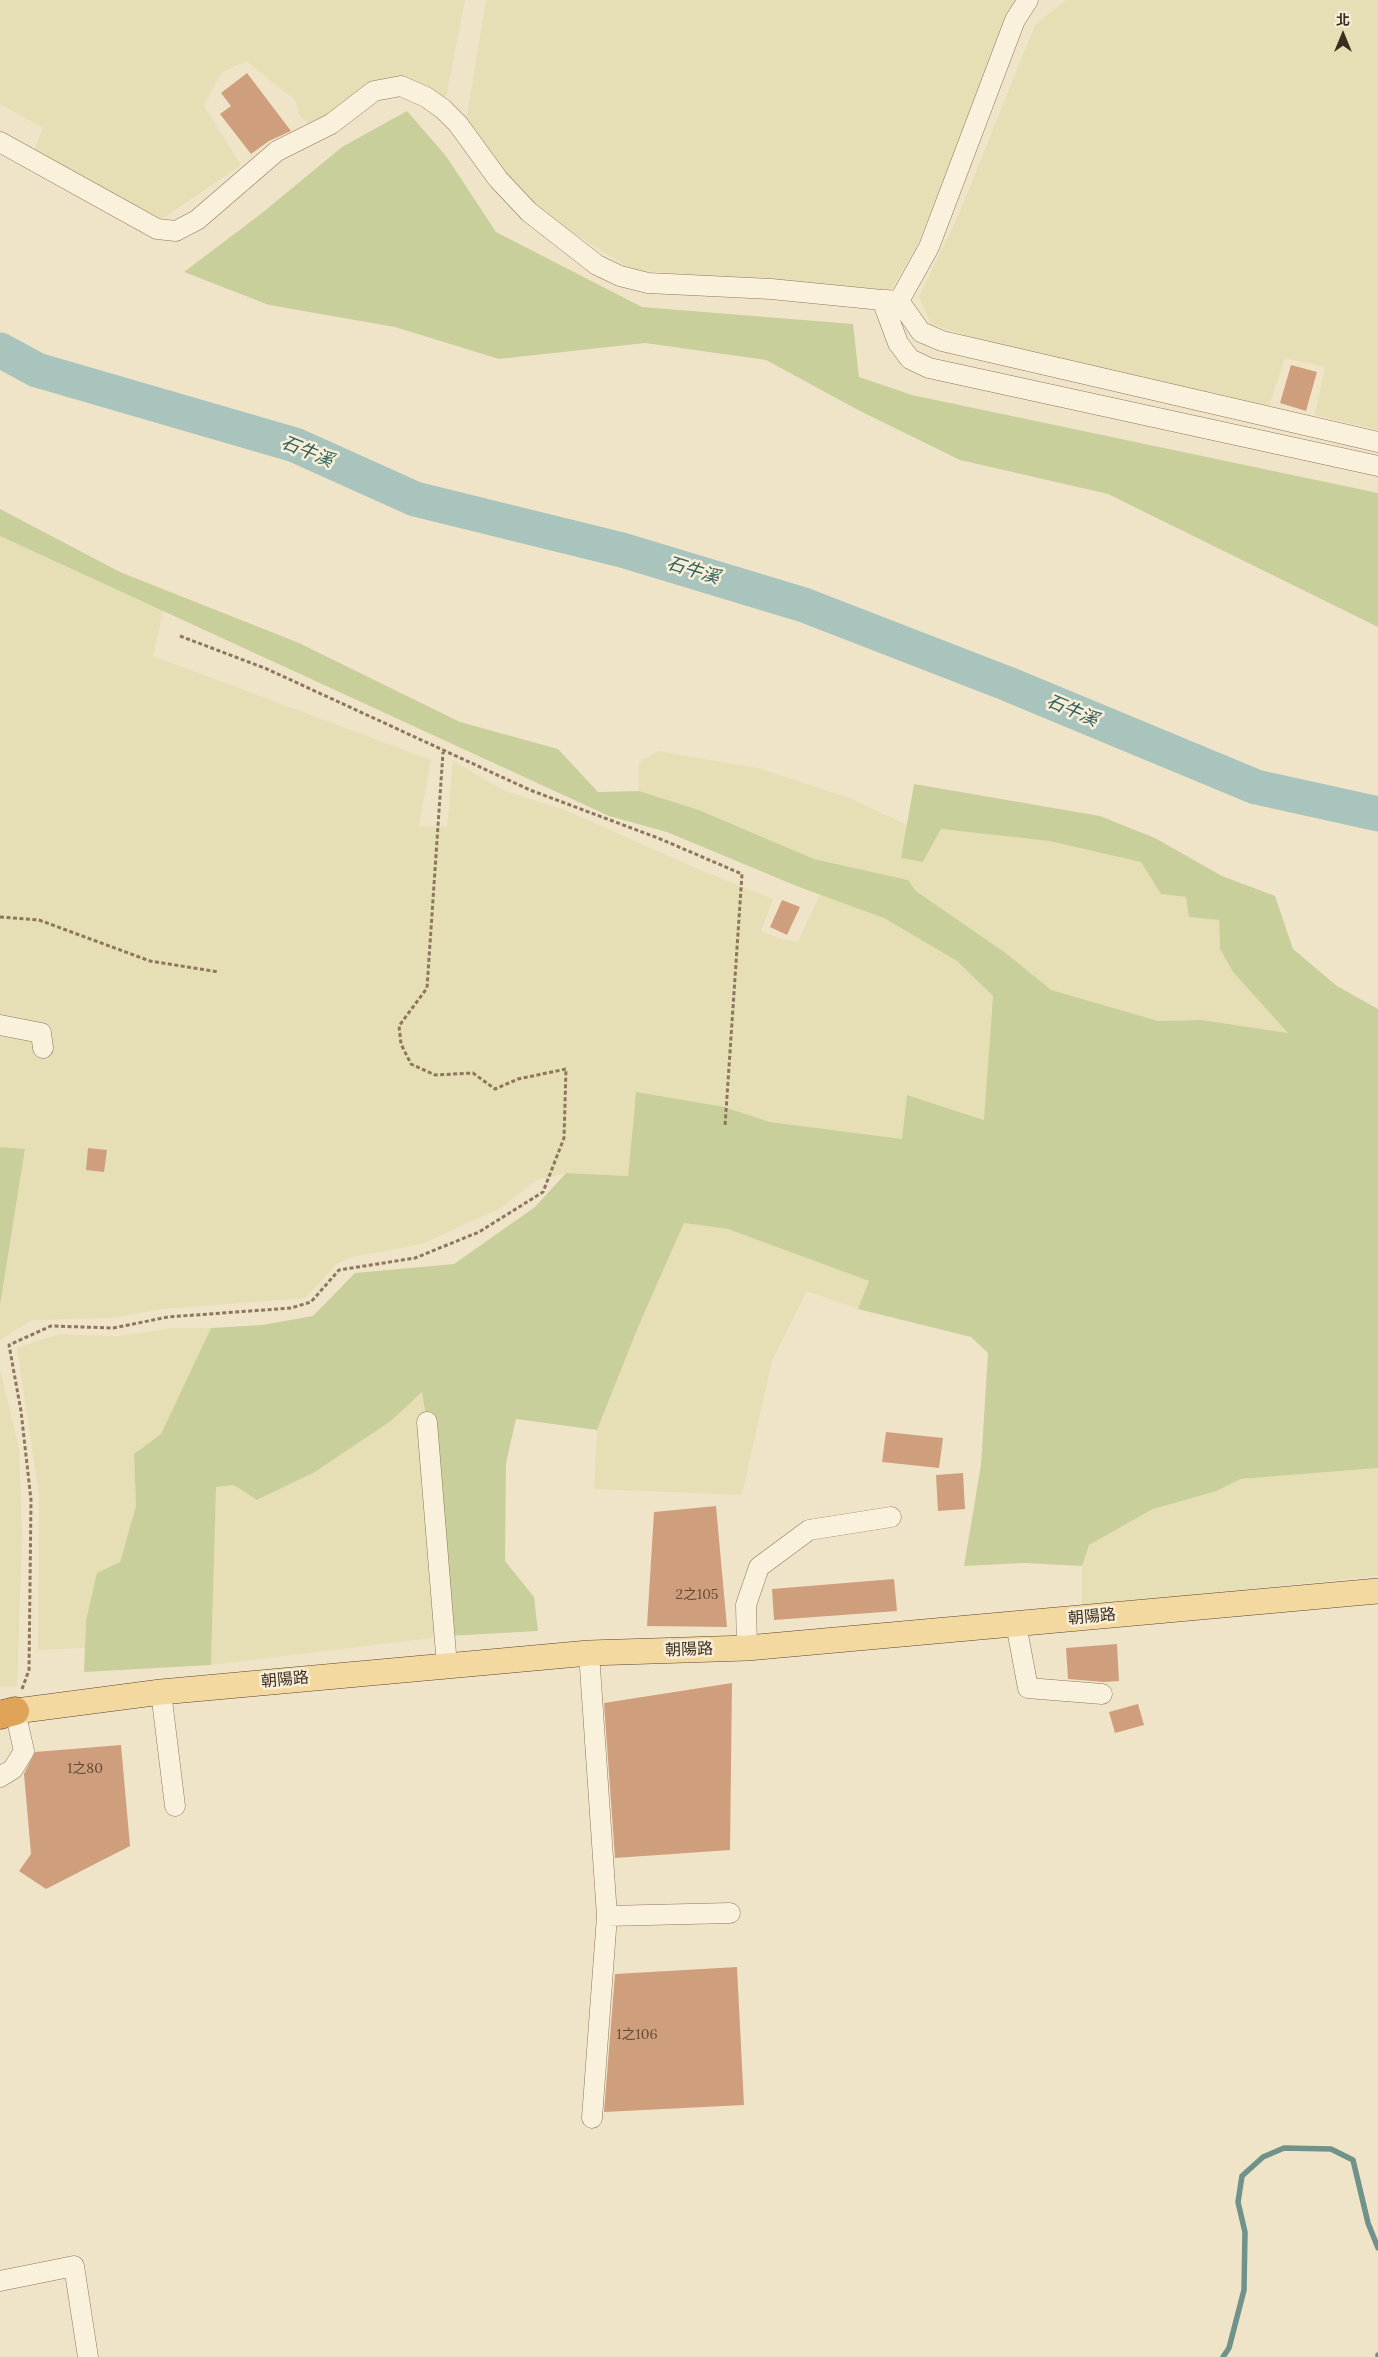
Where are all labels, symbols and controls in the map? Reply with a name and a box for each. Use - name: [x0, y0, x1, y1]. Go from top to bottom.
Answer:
- north arrow: [1318, 10, 1368, 60]
- text: 北: [1336, 11, 1350, 29]
- water label: 石牛溪: [278, 432, 336, 472]
- water label: 石牛溪: [664, 553, 722, 589]
- water label: 石牛溪: [1043, 691, 1101, 731]
- house number: 2之105: [676, 1587, 718, 1603]
- street label: 朝陽路: [1067, 1605, 1117, 1629]
- street label: 朝陽路: [665, 1640, 713, 1660]
- street label: 朝陽路: [260, 1668, 310, 1692]
- house number: 1之80: [67, 1761, 103, 1777]
- house number: 1之106: [617, 2027, 657, 2043]

